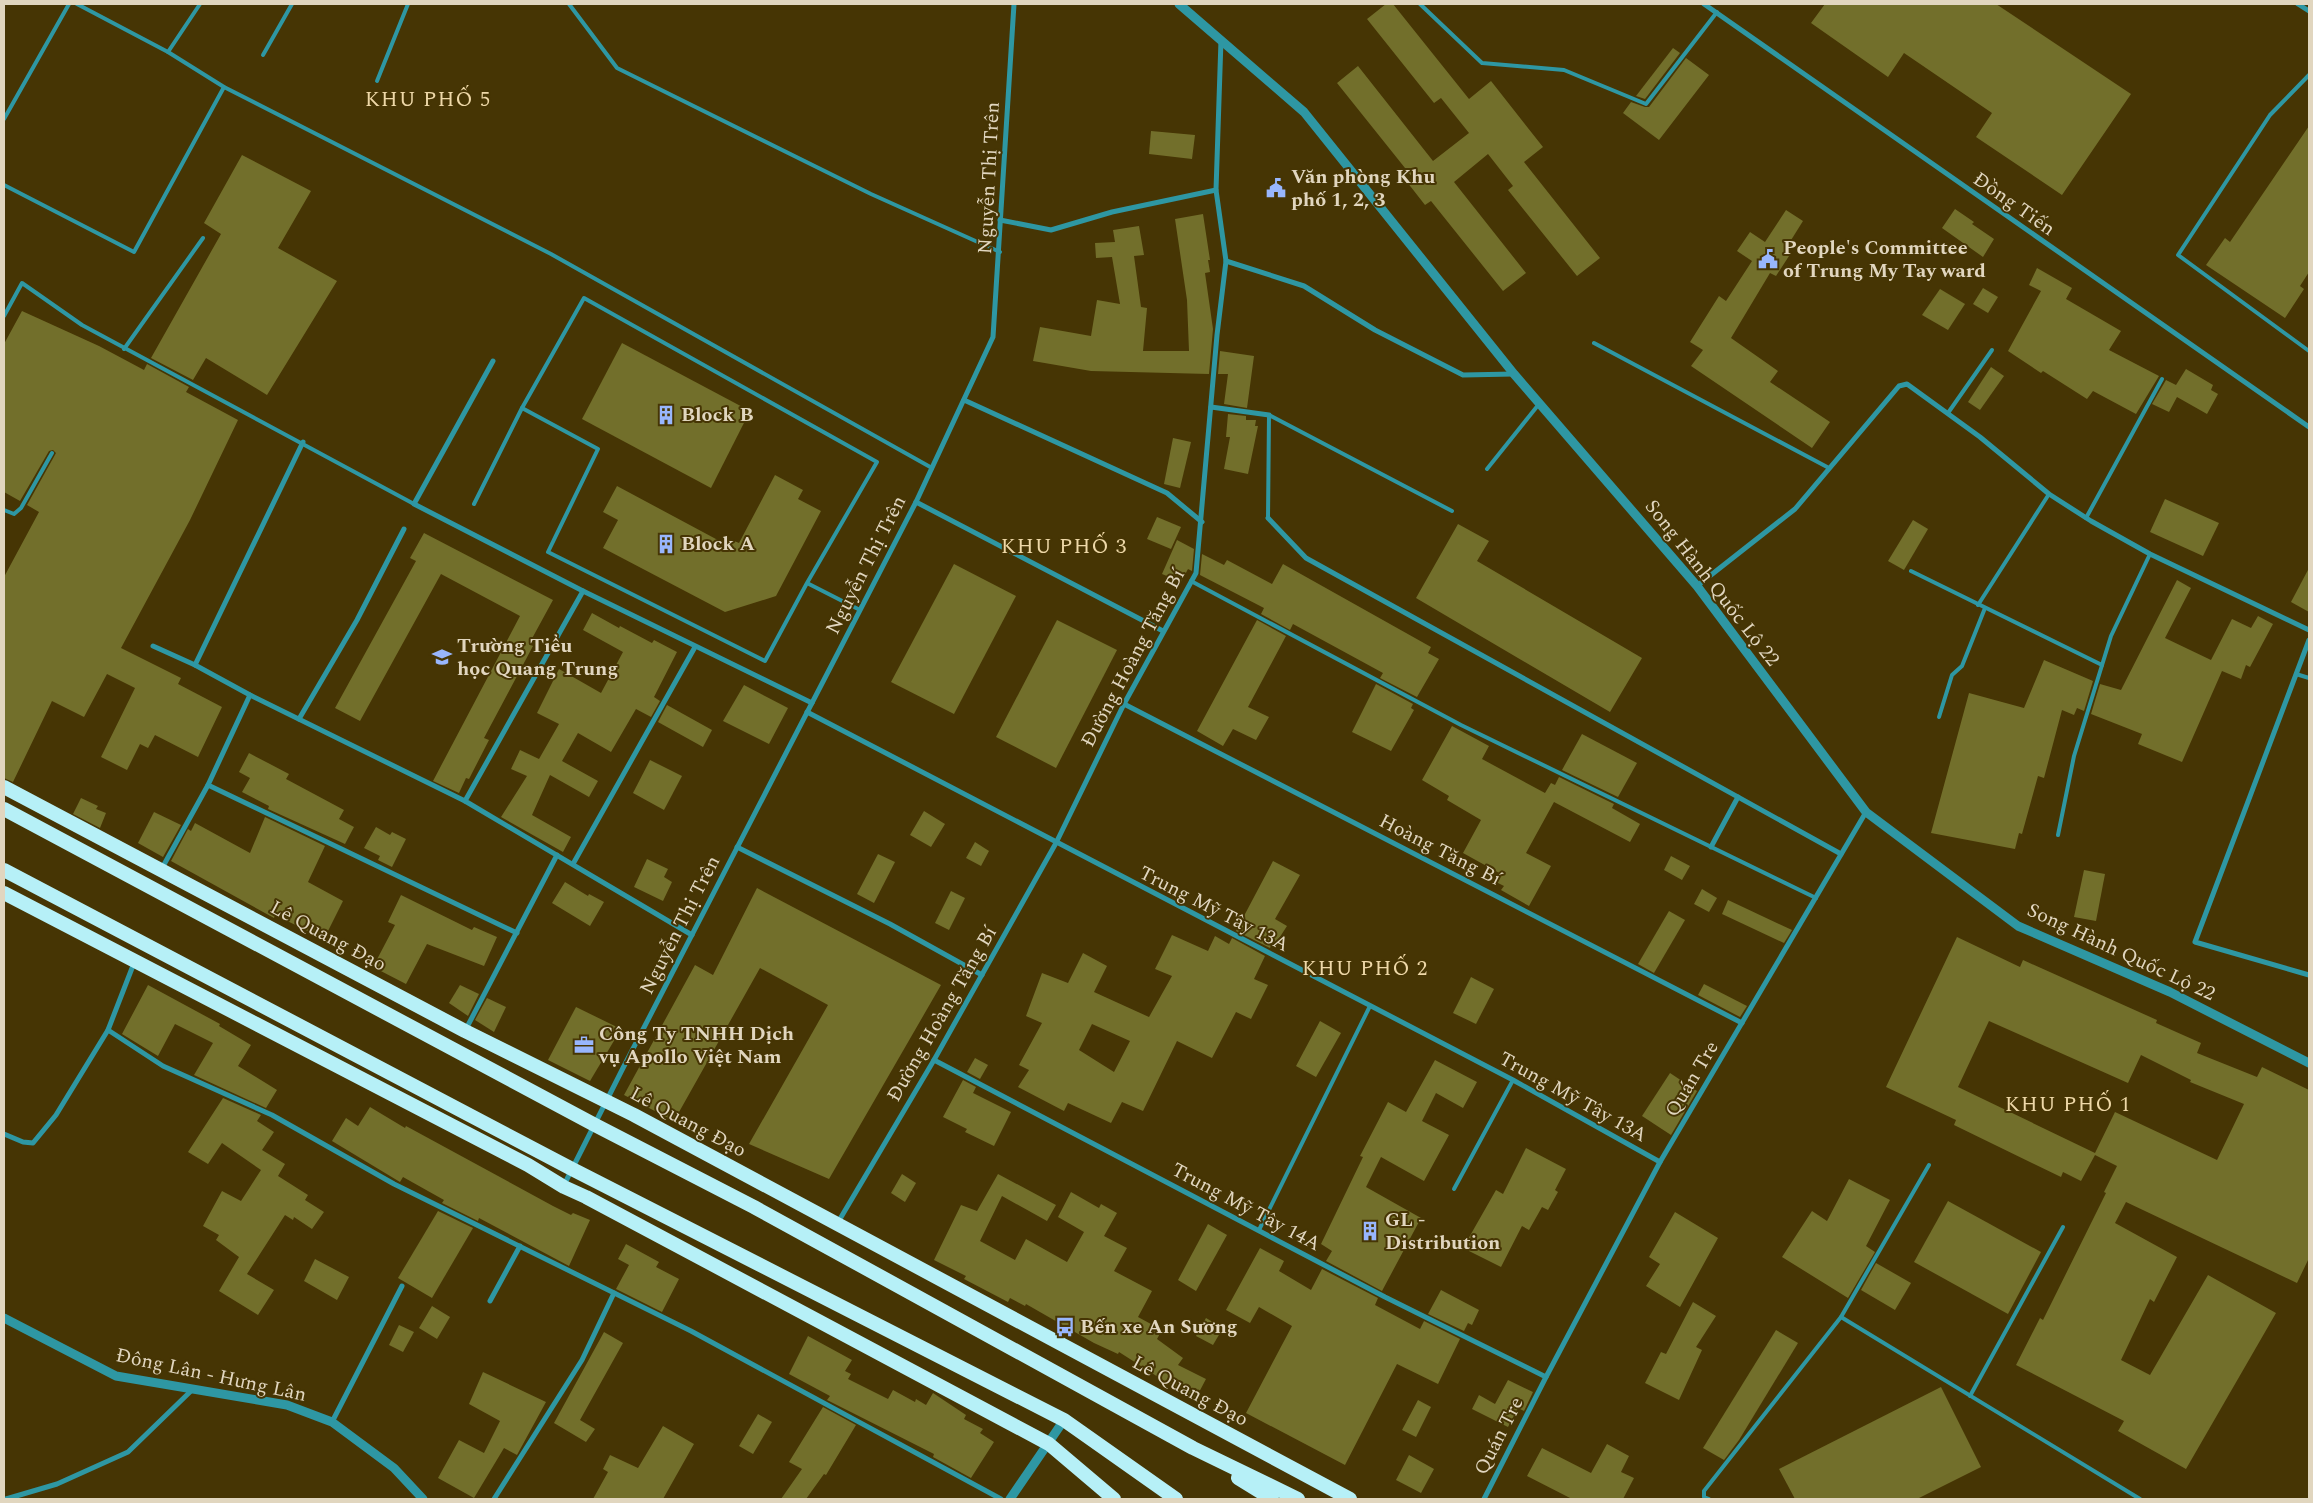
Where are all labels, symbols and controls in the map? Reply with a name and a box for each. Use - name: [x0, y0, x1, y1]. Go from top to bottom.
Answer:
- district label: KHU PHỐ 5: [365, 84, 491, 116]
- street label: Nguyễn Thị Trên: [970, 101, 1008, 255]
- place label: Văn phòng Khu phố 1, 2, 3: [1291, 162, 1435, 215]
- street label: Đồng Tiến: [1967, 165, 2061, 243]
- public building icon: Văn phòng Khu phố 1, 2, 3: [1265, 177, 1287, 199]
- place label: People's Committee of Trung My Tay ward: [1783, 233, 1986, 286]
- public building icon: People's Committee of Trung My Tay ward: [1757, 248, 1779, 270]
- place label: Block B: [681, 400, 754, 430]
- building icon: Block B: [655, 404, 677, 426]
- street label: Nguyễn Thị Trên: [818, 490, 914, 640]
- street label: Song Hành Quốc Lộ 22: [1637, 493, 1787, 673]
- place label: Block A: [681, 529, 755, 559]
- district label: KHU PHỐ 3: [1001, 531, 1127, 563]
- building icon: Block A: [655, 533, 677, 555]
- street label: Đường Hoàng Tăng Bí: [1073, 563, 1193, 753]
- place label: Trường Tiểu học Quang Trung: [457, 631, 618, 684]
- school or university icon: Trường Tiểu học Quang Trung: [431, 646, 453, 668]
- street label: Hoàng Tăng Bí: [1374, 806, 1507, 894]
- street label: Nguyễn Thị Trên: [632, 850, 728, 1000]
- street label: Trung Mỹ Tây 13A: [1134, 858, 1294, 960]
- street label: Lê Quang Đạo: [264, 893, 392, 979]
- street label: Song Hành Quốc Lộ 22: [2022, 895, 2220, 1009]
- street label: Đường Hoàng Tăng Bí: [879, 920, 1005, 1108]
- district label: KHU PHỐ 2: [1302, 953, 1428, 985]
- place label: Công Ty TNHH Dịch vụ Apollo Việt Nam: [598, 1019, 794, 1072]
- office icon: Công Ty TNHH Dịch vụ Apollo Việt Nam: [573, 1034, 595, 1056]
- street label: Quán Tre: [1657, 1035, 1727, 1123]
- street label: Trung Mỹ Tây 13A: [1493, 1044, 1653, 1150]
- street label: Lê Quang Đạo: [624, 1079, 752, 1165]
- district label: KHU PHỐ 1: [2005, 1089, 2131, 1121]
- street label: Trung Mỹ Tây 14A: [1166, 1155, 1326, 1259]
- place label: GL - Distribution: [1385, 1205, 1500, 1258]
- building icon: GL - Distribution: [1359, 1220, 1381, 1242]
- place label: Bến xe An Sương: [1080, 1312, 1238, 1342]
- bus stop icon: Bến xe An Sương: [1054, 1316, 1076, 1338]
- street label: Đông Lân - Hưng Lân: [113, 1340, 309, 1410]
- street label: Lê Quang Đạo: [1126, 1348, 1254, 1434]
- street label: Quán Tre: [1467, 1392, 1531, 1480]

